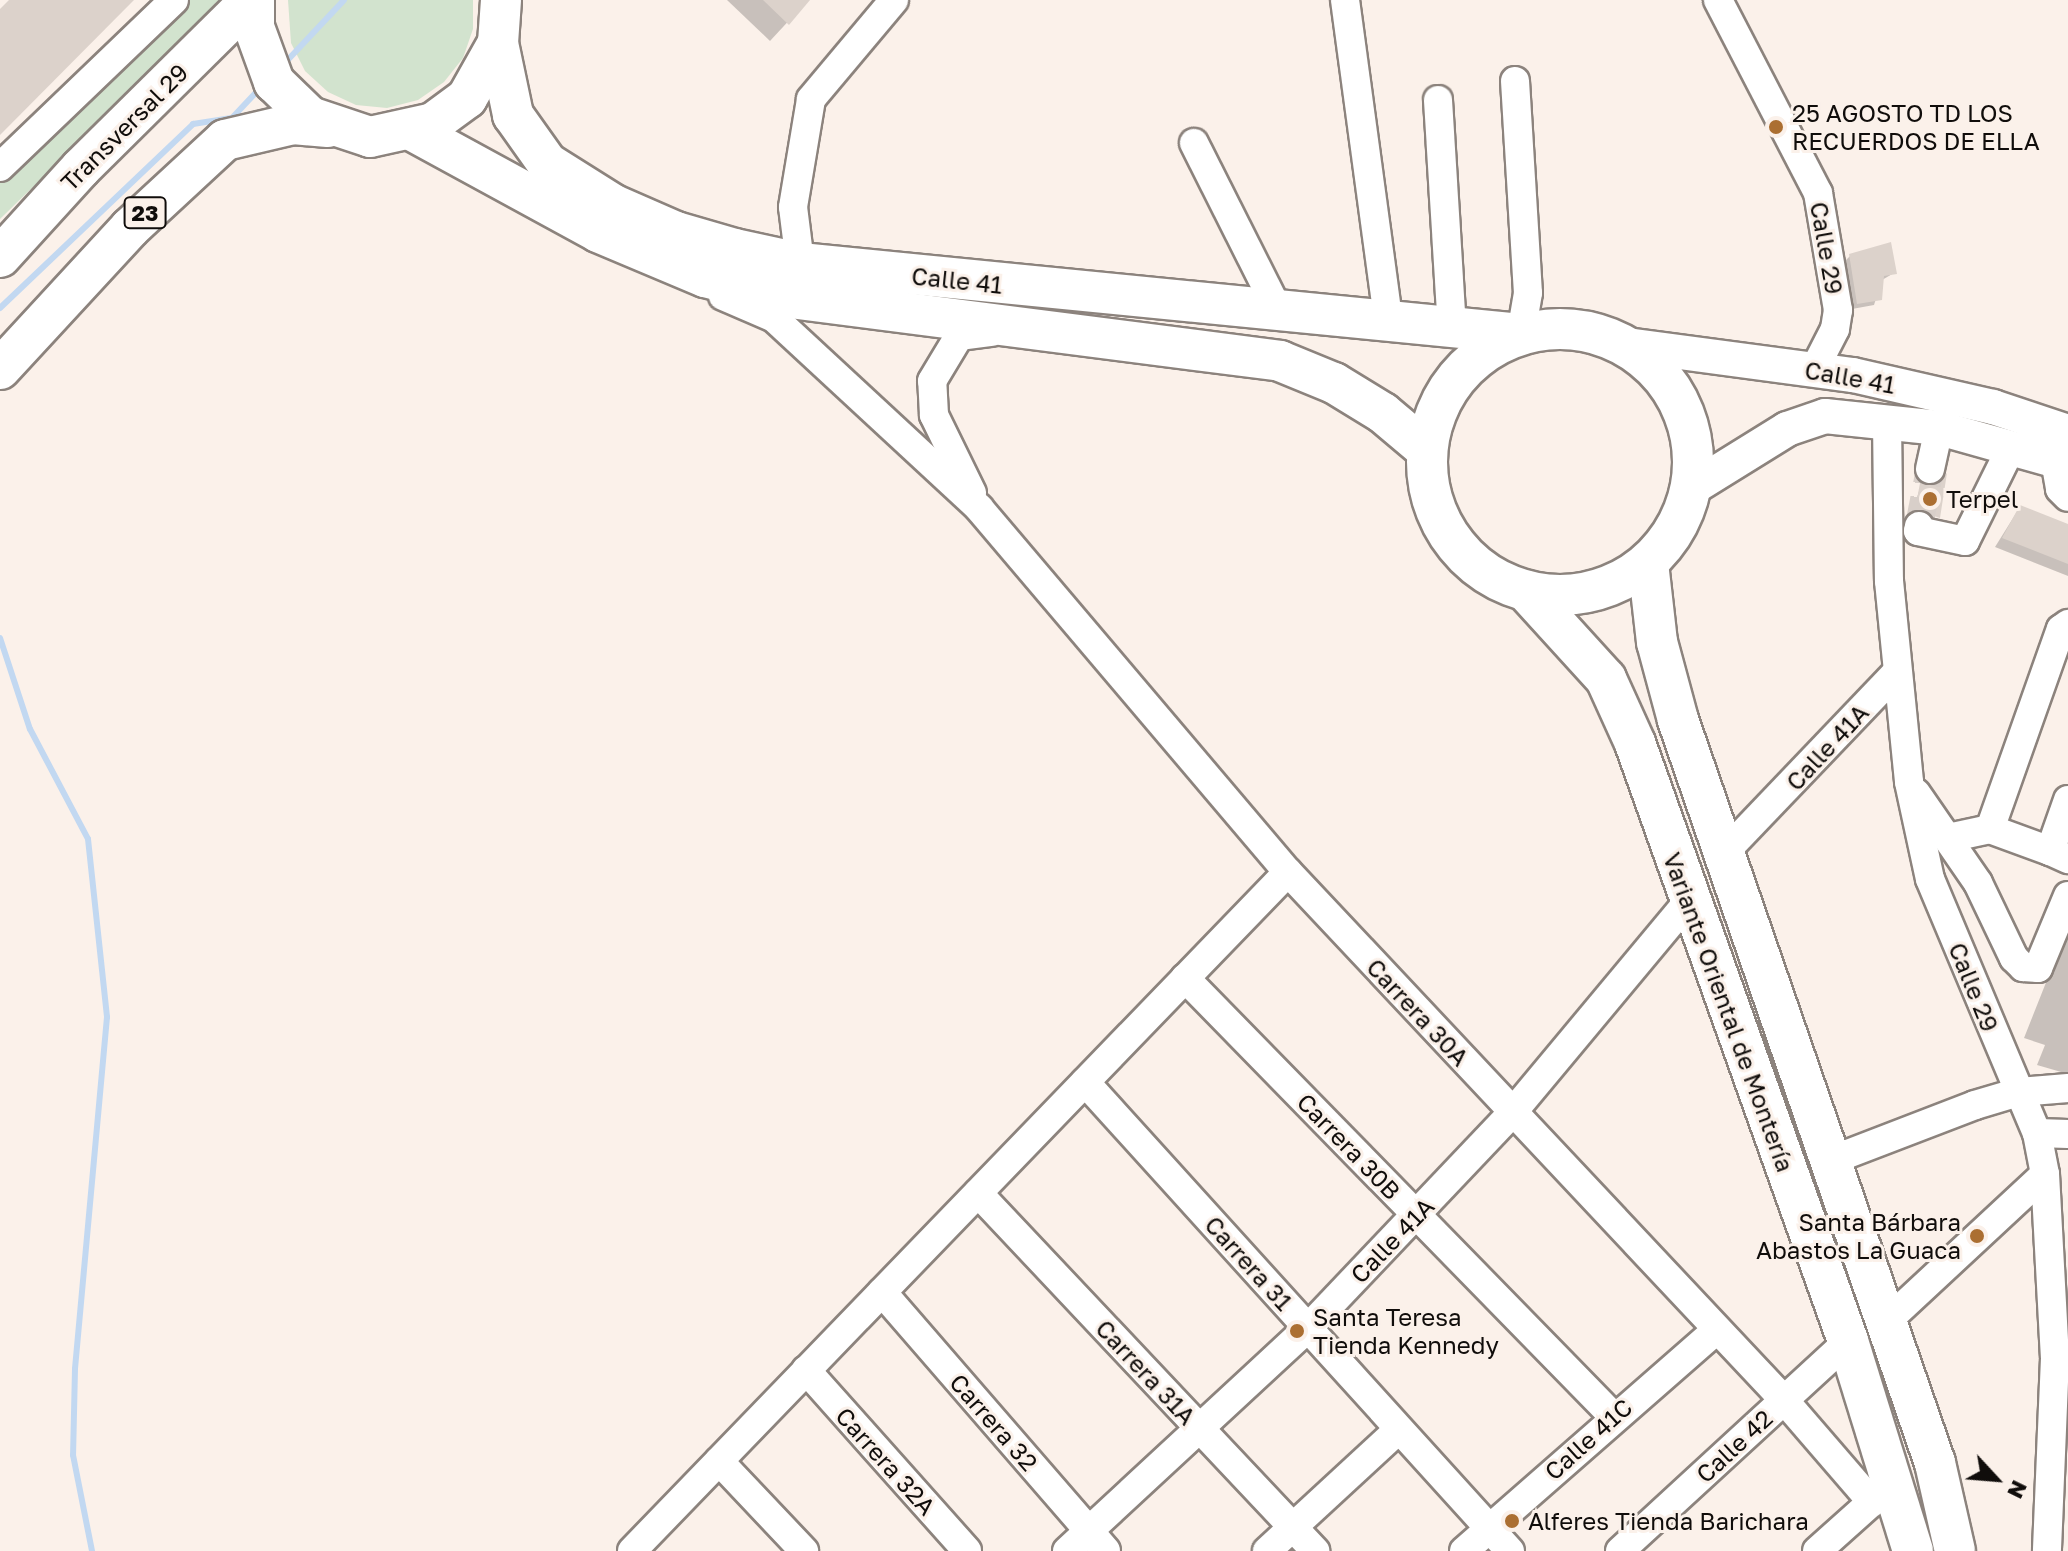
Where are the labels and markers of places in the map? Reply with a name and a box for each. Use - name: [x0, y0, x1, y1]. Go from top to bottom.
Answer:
- place label: 25 AGOSTO TD LOS RECUERDOS DE ELLA: [1792, 99, 2040, 155]
- marker: 25 AGOSTO TD LOS RECUERDOS DE ELLA: [1767, 118, 1785, 136]
- place label: Terpel: [1946, 485, 2018, 513]
- marker: Terpel: [1921, 490, 1939, 508]
- place label: Santa Bárbara Abastos La Guaca: [1756, 1208, 1961, 1264]
- marker: Santa Bárbara Abastos La Guaca: [1968, 1227, 1986, 1245]
- place label: Santa Teresa Tienda Kennedy: [1313, 1303, 1499, 1359]
- marker: Santa Teresa Tienda Kennedy: [1288, 1322, 1306, 1340]
- place label: Alferes Tienda Barichara: [1528, 1507, 1809, 1535]
- marker: Alferes Tienda Barichara: [1503, 1512, 1521, 1530]

